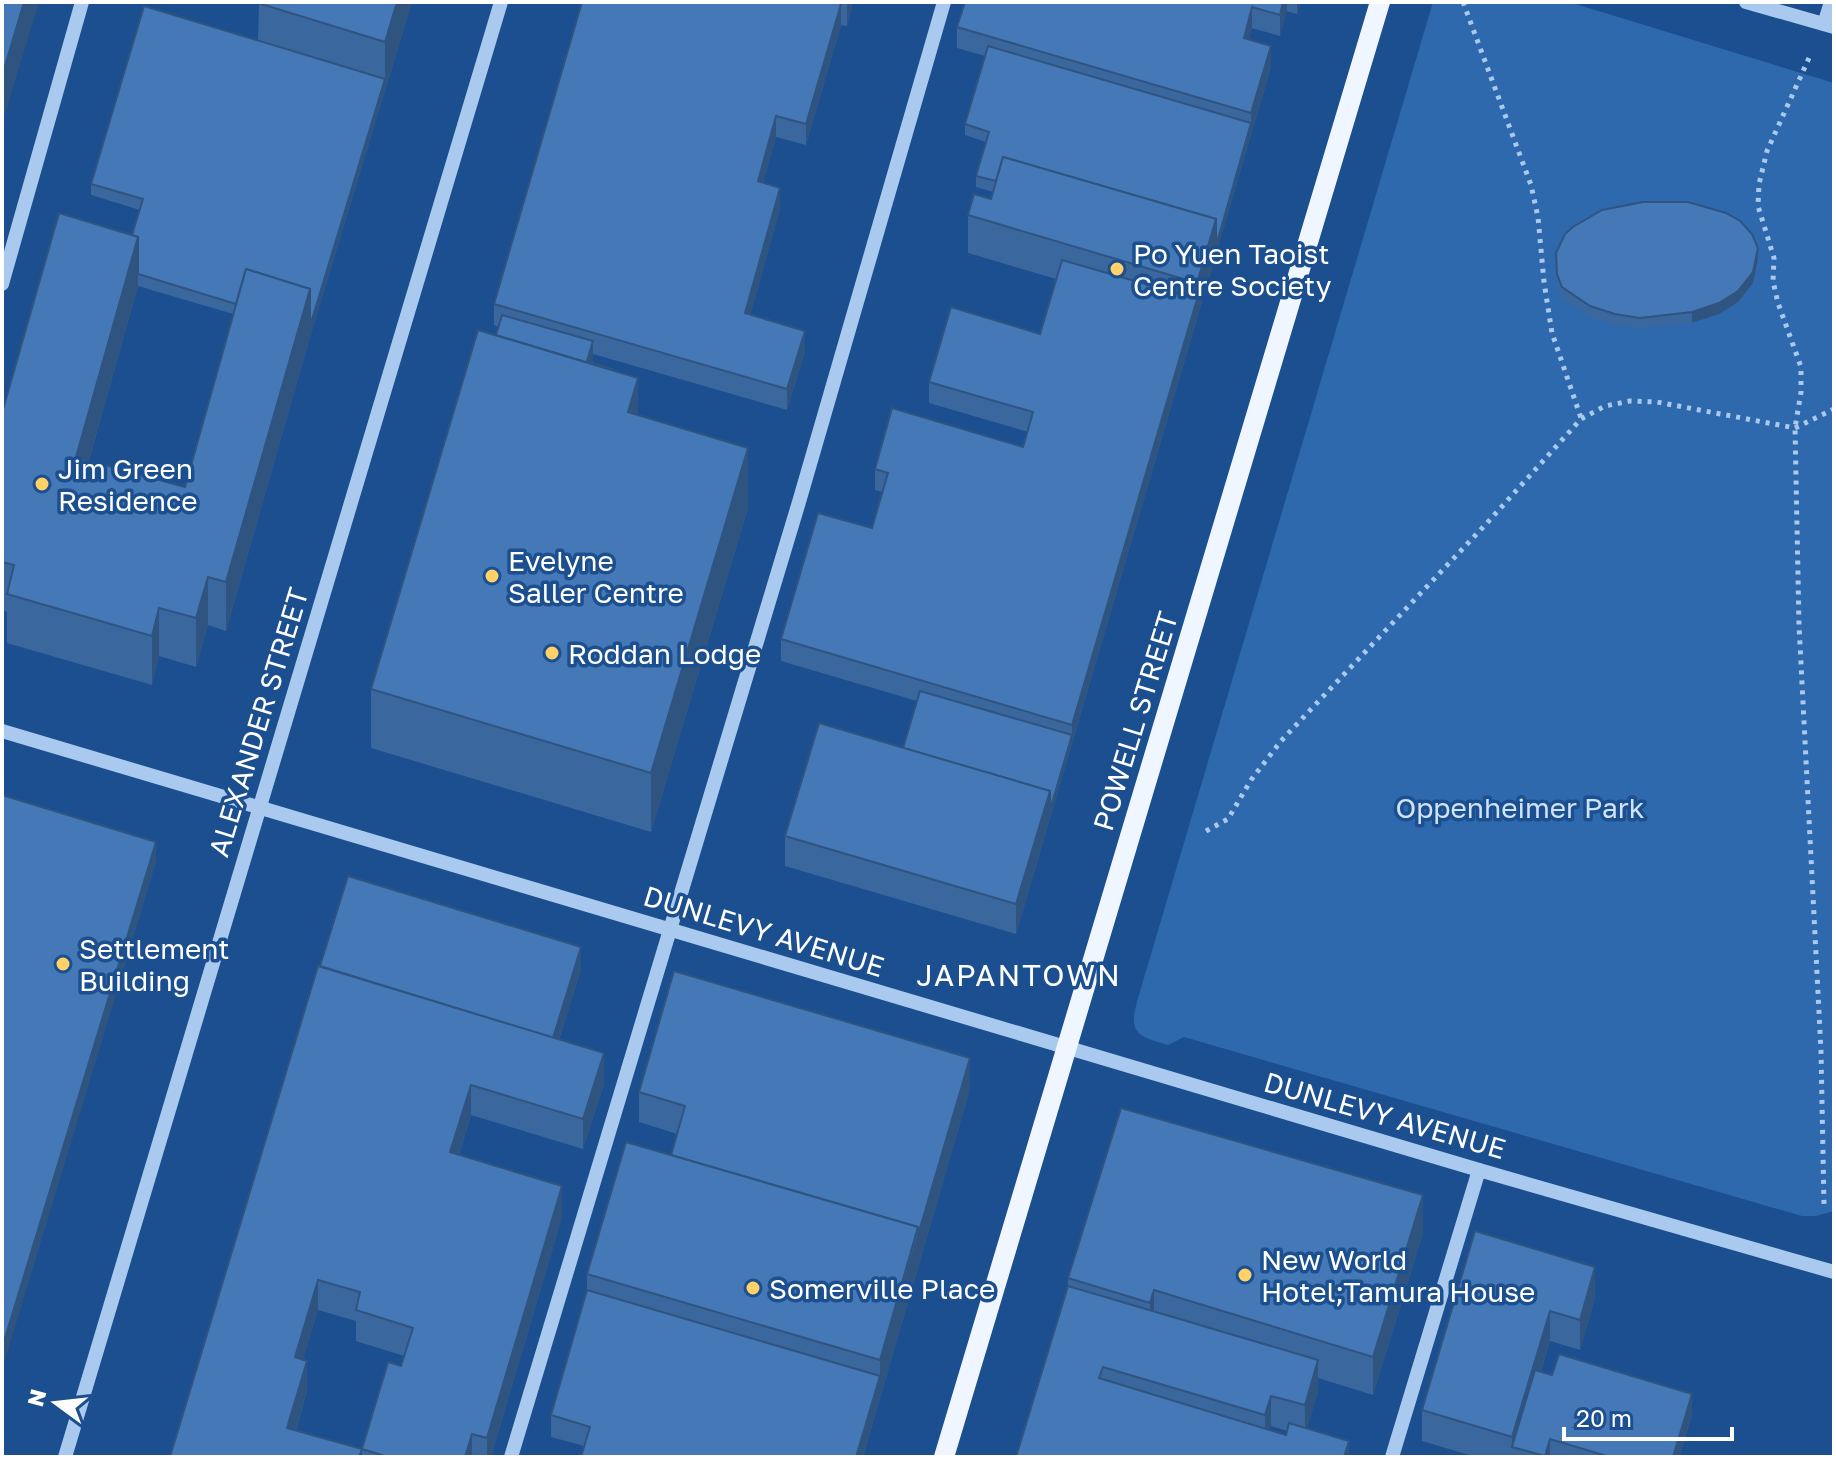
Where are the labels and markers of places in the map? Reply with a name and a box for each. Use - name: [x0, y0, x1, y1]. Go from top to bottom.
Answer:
- place label: Po Yuen Taoist Centre Society: [1133, 237, 1332, 302]
- marker: Po Yuen Taoist Centre Society: [1108, 260, 1126, 278]
- place label: Jim Green Residence: [58, 452, 198, 517]
- marker: Jim Green Residence: [33, 475, 51, 493]
- place label: Evelyne Saller Centre: [508, 544, 684, 609]
- marker: Evelyne Saller Centre: [483, 567, 501, 585]
- place label: Roddan Lodge: [568, 637, 761, 670]
- marker: Roddan Lodge: [543, 644, 561, 662]
- place label: Settlement Building: [79, 932, 229, 997]
- marker: Settlement Building: [54, 955, 72, 973]
- place label: New World Hotel;Tamura House: [1261, 1243, 1535, 1308]
- marker: New World Hotel;Tamura House: [1236, 1266, 1254, 1284]
- place label: Somerville Place: [769, 1272, 995, 1305]
- marker: Somerville Place: [744, 1279, 762, 1297]

